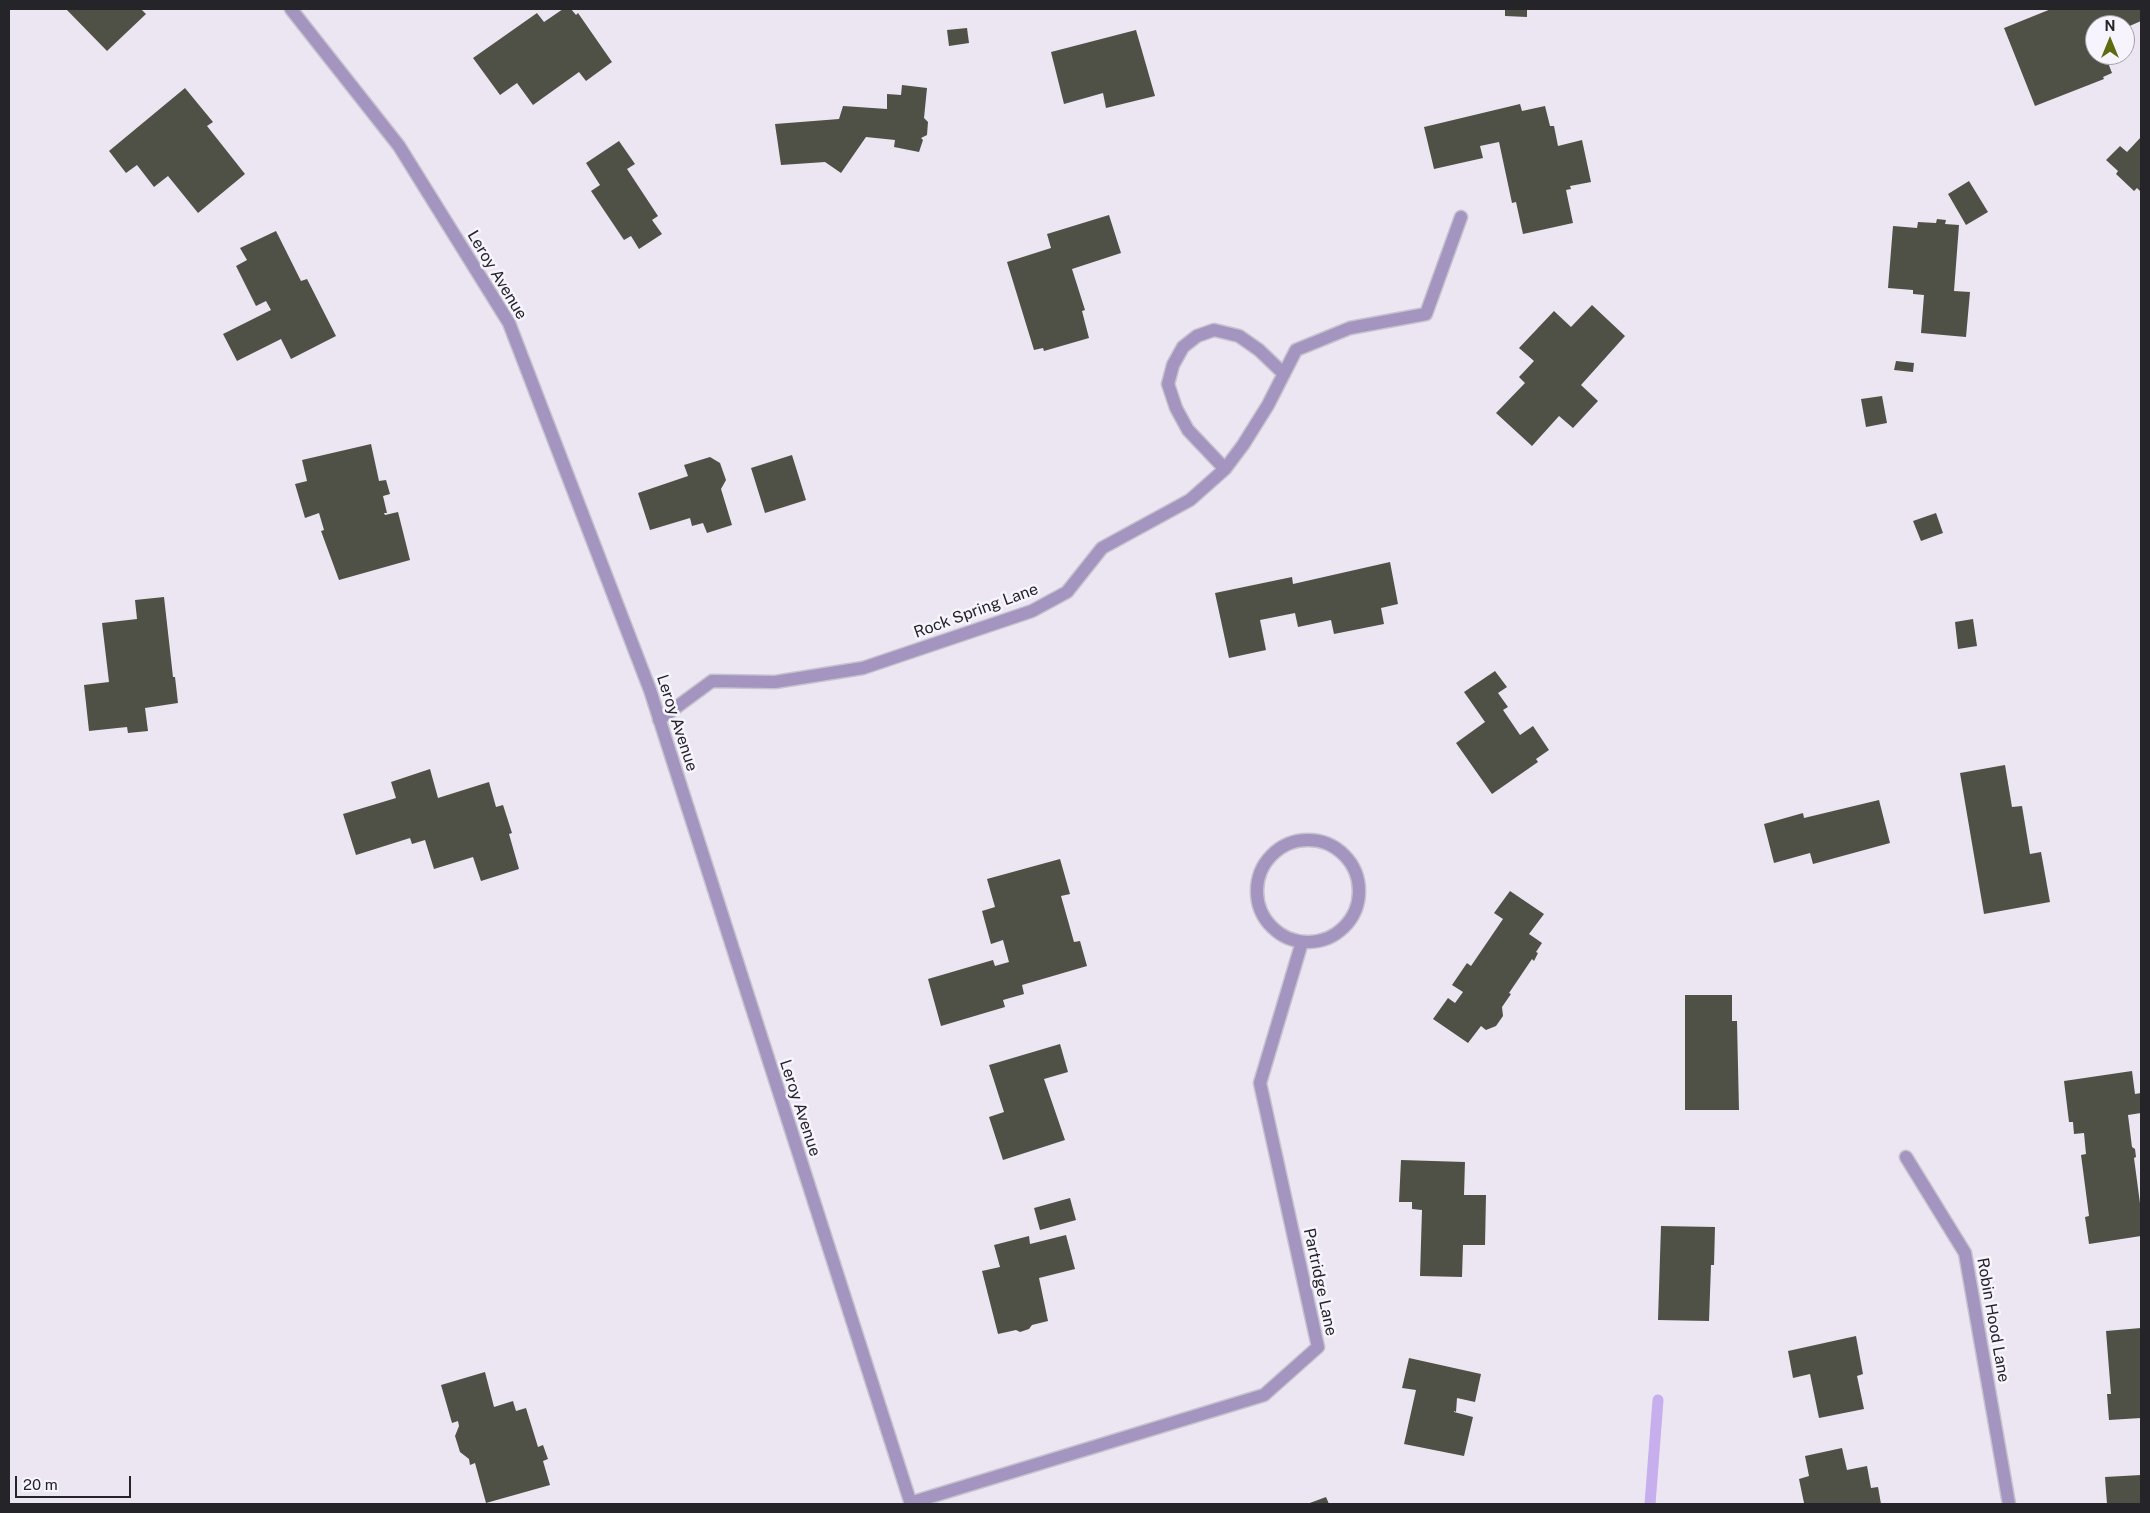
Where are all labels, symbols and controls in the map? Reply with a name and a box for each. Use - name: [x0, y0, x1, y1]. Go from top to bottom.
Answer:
- north arrow: [2085, 15, 2135, 65]
- text: N: [2105, 18, 2115, 34]
- street label: Leroy Avenue: [463, 227, 531, 323]
- street label: Rock Spring Lane: [911, 580, 1041, 642]
- street label: Leroy Avenue: [652, 672, 702, 774]
- street label: Leroy Avenue: [775, 1057, 825, 1159]
- street label: Partridge Lane: [1299, 1226, 1341, 1338]
- street label: Robin Hood Lane: [1973, 1256, 2013, 1384]
- scale bar: [18, 1466, 134, 1498]
- text: 20 m: [23, 1476, 58, 1493]

